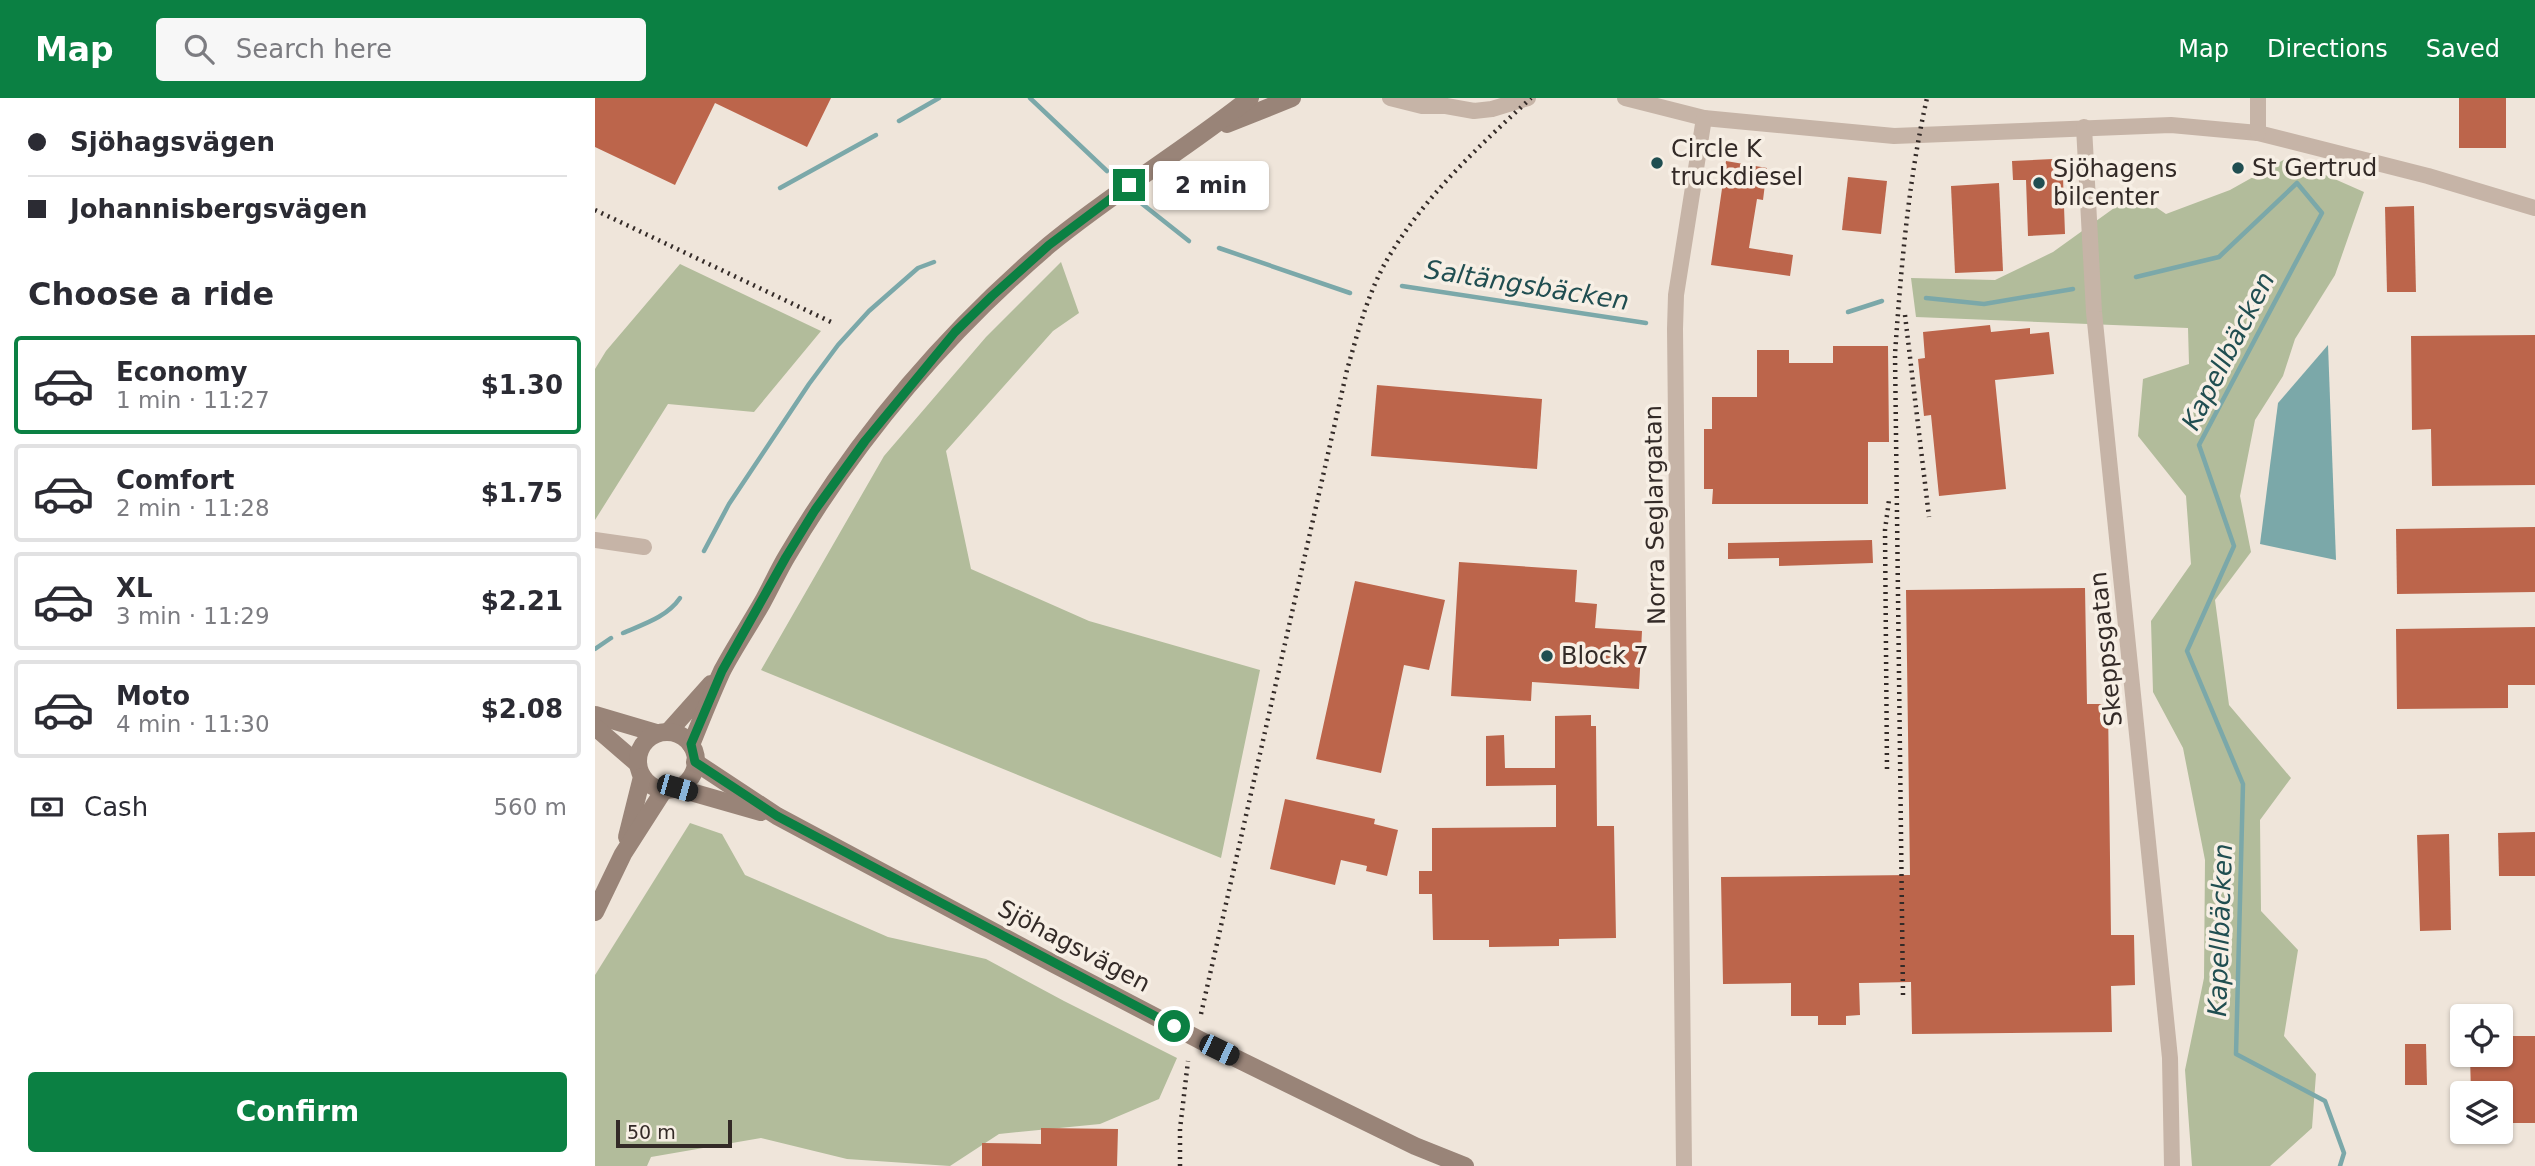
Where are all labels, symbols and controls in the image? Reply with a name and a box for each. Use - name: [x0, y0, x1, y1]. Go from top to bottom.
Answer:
- search box: [156, 18, 646, 81]
- text: Map: [35, 30, 114, 69]
- icon: search: [180, 30, 218, 68]
- text: Search here: [236, 34, 392, 64]
- text: Map: [2178, 35, 2229, 63]
- text: Directions: [2267, 35, 2388, 63]
- text: Saved: [2426, 35, 2500, 63]
- text: Sjöhagsvägen: [70, 127, 275, 157]
- place label: Circle K truckdiesel: [1671, 135, 1803, 191]
- place label: St Gertrud: [2252, 154, 2377, 182]
- marker: Circle K truckdiesel: [1649, 155, 1665, 171]
- place label: Sjöhagens bilcenter: [2053, 155, 2177, 211]
- callout: 2 min: [1153, 160, 1269, 210]
- marker: St Gertrud: [2230, 160, 2246, 176]
- route end: [1113, 169, 1145, 201]
- text: 2 min: [1175, 172, 1247, 198]
- marker: Sjöhagens bilcenter: [2031, 175, 2047, 191]
- text: Johannisbergsvägen: [70, 194, 367, 224]
- water label: Saltängsbäcken: [1423, 254, 1631, 316]
- water label: Kapellbäcken: [2175, 267, 2281, 435]
- text: Choose a ride: [28, 275, 274, 313]
- icon: car: [32, 354, 95, 417]
- text: Economy: [116, 357, 247, 387]
- text: $1.30: [481, 370, 563, 400]
- text: 1 min · 11:27: [116, 387, 270, 413]
- street label: Norra Seglargatan: [1639, 405, 1671, 625]
- icon: car: [32, 462, 95, 525]
- text: Comfort: [116, 465, 234, 495]
- text: $1.75: [481, 478, 563, 508]
- text: 2 min · 11:28: [116, 495, 270, 521]
- icon: car: [32, 570, 95, 633]
- street label: Skeppsgatan: [2084, 570, 2128, 728]
- text: XL: [116, 573, 153, 603]
- text: $2.21: [481, 586, 563, 616]
- text: 3 min · 11:29: [116, 603, 270, 629]
- place label: Block 7: [1561, 642, 1649, 670]
- marker: Block 7: [1539, 648, 1555, 664]
- icon: car: [32, 678, 95, 741]
- text: Moto: [116, 681, 190, 711]
- text: $2.08: [481, 694, 563, 724]
- text: 4 min · 11:30: [116, 711, 270, 737]
- car: [654, 772, 701, 804]
- icon: cash: [28, 788, 66, 826]
- text: Cash: [84, 792, 148, 822]
- text: 560 m: [493, 794, 567, 820]
- water label: Kapellbäcken: [2202, 843, 2238, 1017]
- street label: Sjöhagsvägen: [993, 894, 1155, 998]
- map controls: [2450, 1004, 2513, 1144]
- button: locate: [2450, 1004, 2513, 1067]
- route start: [1158, 1010, 1190, 1042]
- car: [1196, 1031, 1243, 1069]
- button: Confirm: [28, 1072, 567, 1152]
- button: layers: [2450, 1081, 2513, 1144]
- scale bar: [616, 1117, 731, 1149]
- text: 50 m: [627, 1121, 676, 1143]

